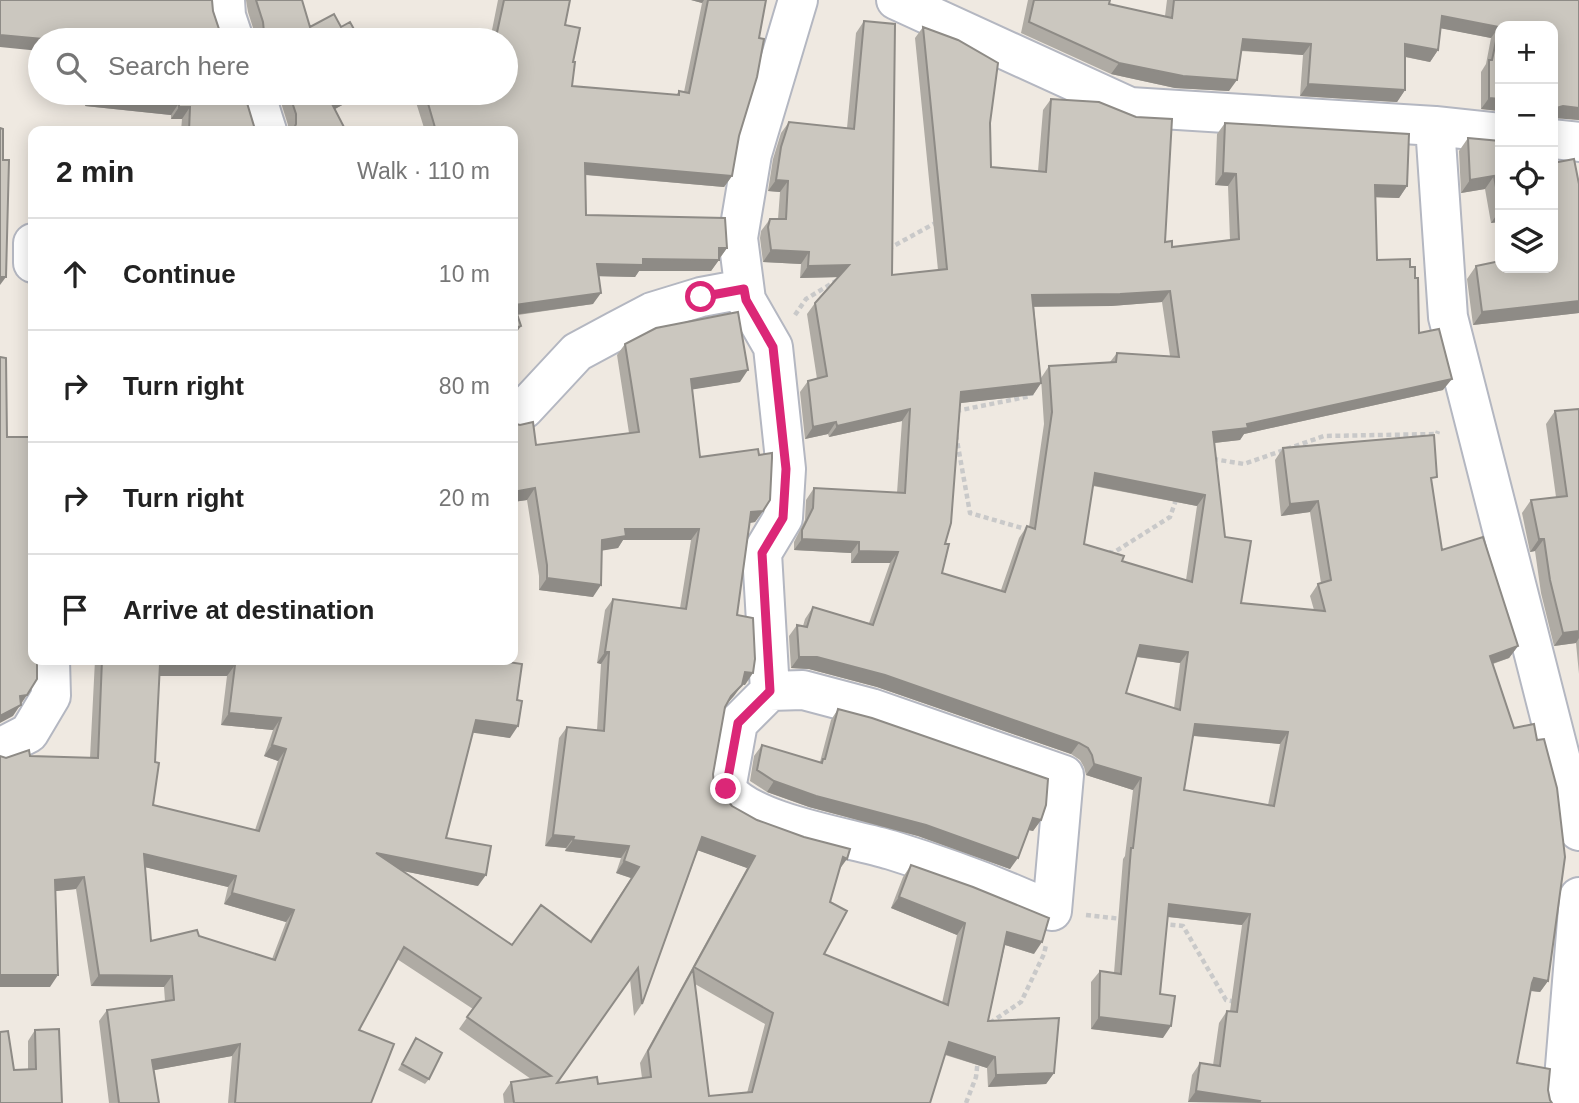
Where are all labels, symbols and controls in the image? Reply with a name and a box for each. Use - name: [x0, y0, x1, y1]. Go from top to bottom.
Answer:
- map controls: [1495, 21, 1558, 273]
- button: +: [1495, 21, 1558, 84]
- search box: [28, 28, 518, 105]
- icon: search: [52, 48, 90, 86]
- text: Search here: [108, 51, 250, 81]
- button: −: [1495, 84, 1558, 147]
- button: locate: [1495, 147, 1558, 210]
- text: 2 min: [56, 155, 134, 188]
- text: Walk · 110 m: [357, 158, 490, 184]
- button: layers: [1495, 210, 1558, 273]
- icon: ahead: [56, 255, 94, 293]
- text: Continue: [123, 259, 236, 289]
- text: 10 m: [439, 261, 490, 287]
- route start: [685, 281, 716, 312]
- icon: right: [56, 367, 94, 405]
- text: Turn right: [123, 371, 244, 401]
- text: 80 m: [439, 373, 490, 399]
- icon: right: [56, 479, 94, 517]
- text: Turn right: [123, 483, 244, 513]
- text: 20 m: [439, 485, 490, 511]
- icon: arrive: [56, 591, 94, 629]
- text: Arrive at destination: [123, 595, 374, 625]
- route end: [710, 773, 741, 804]

